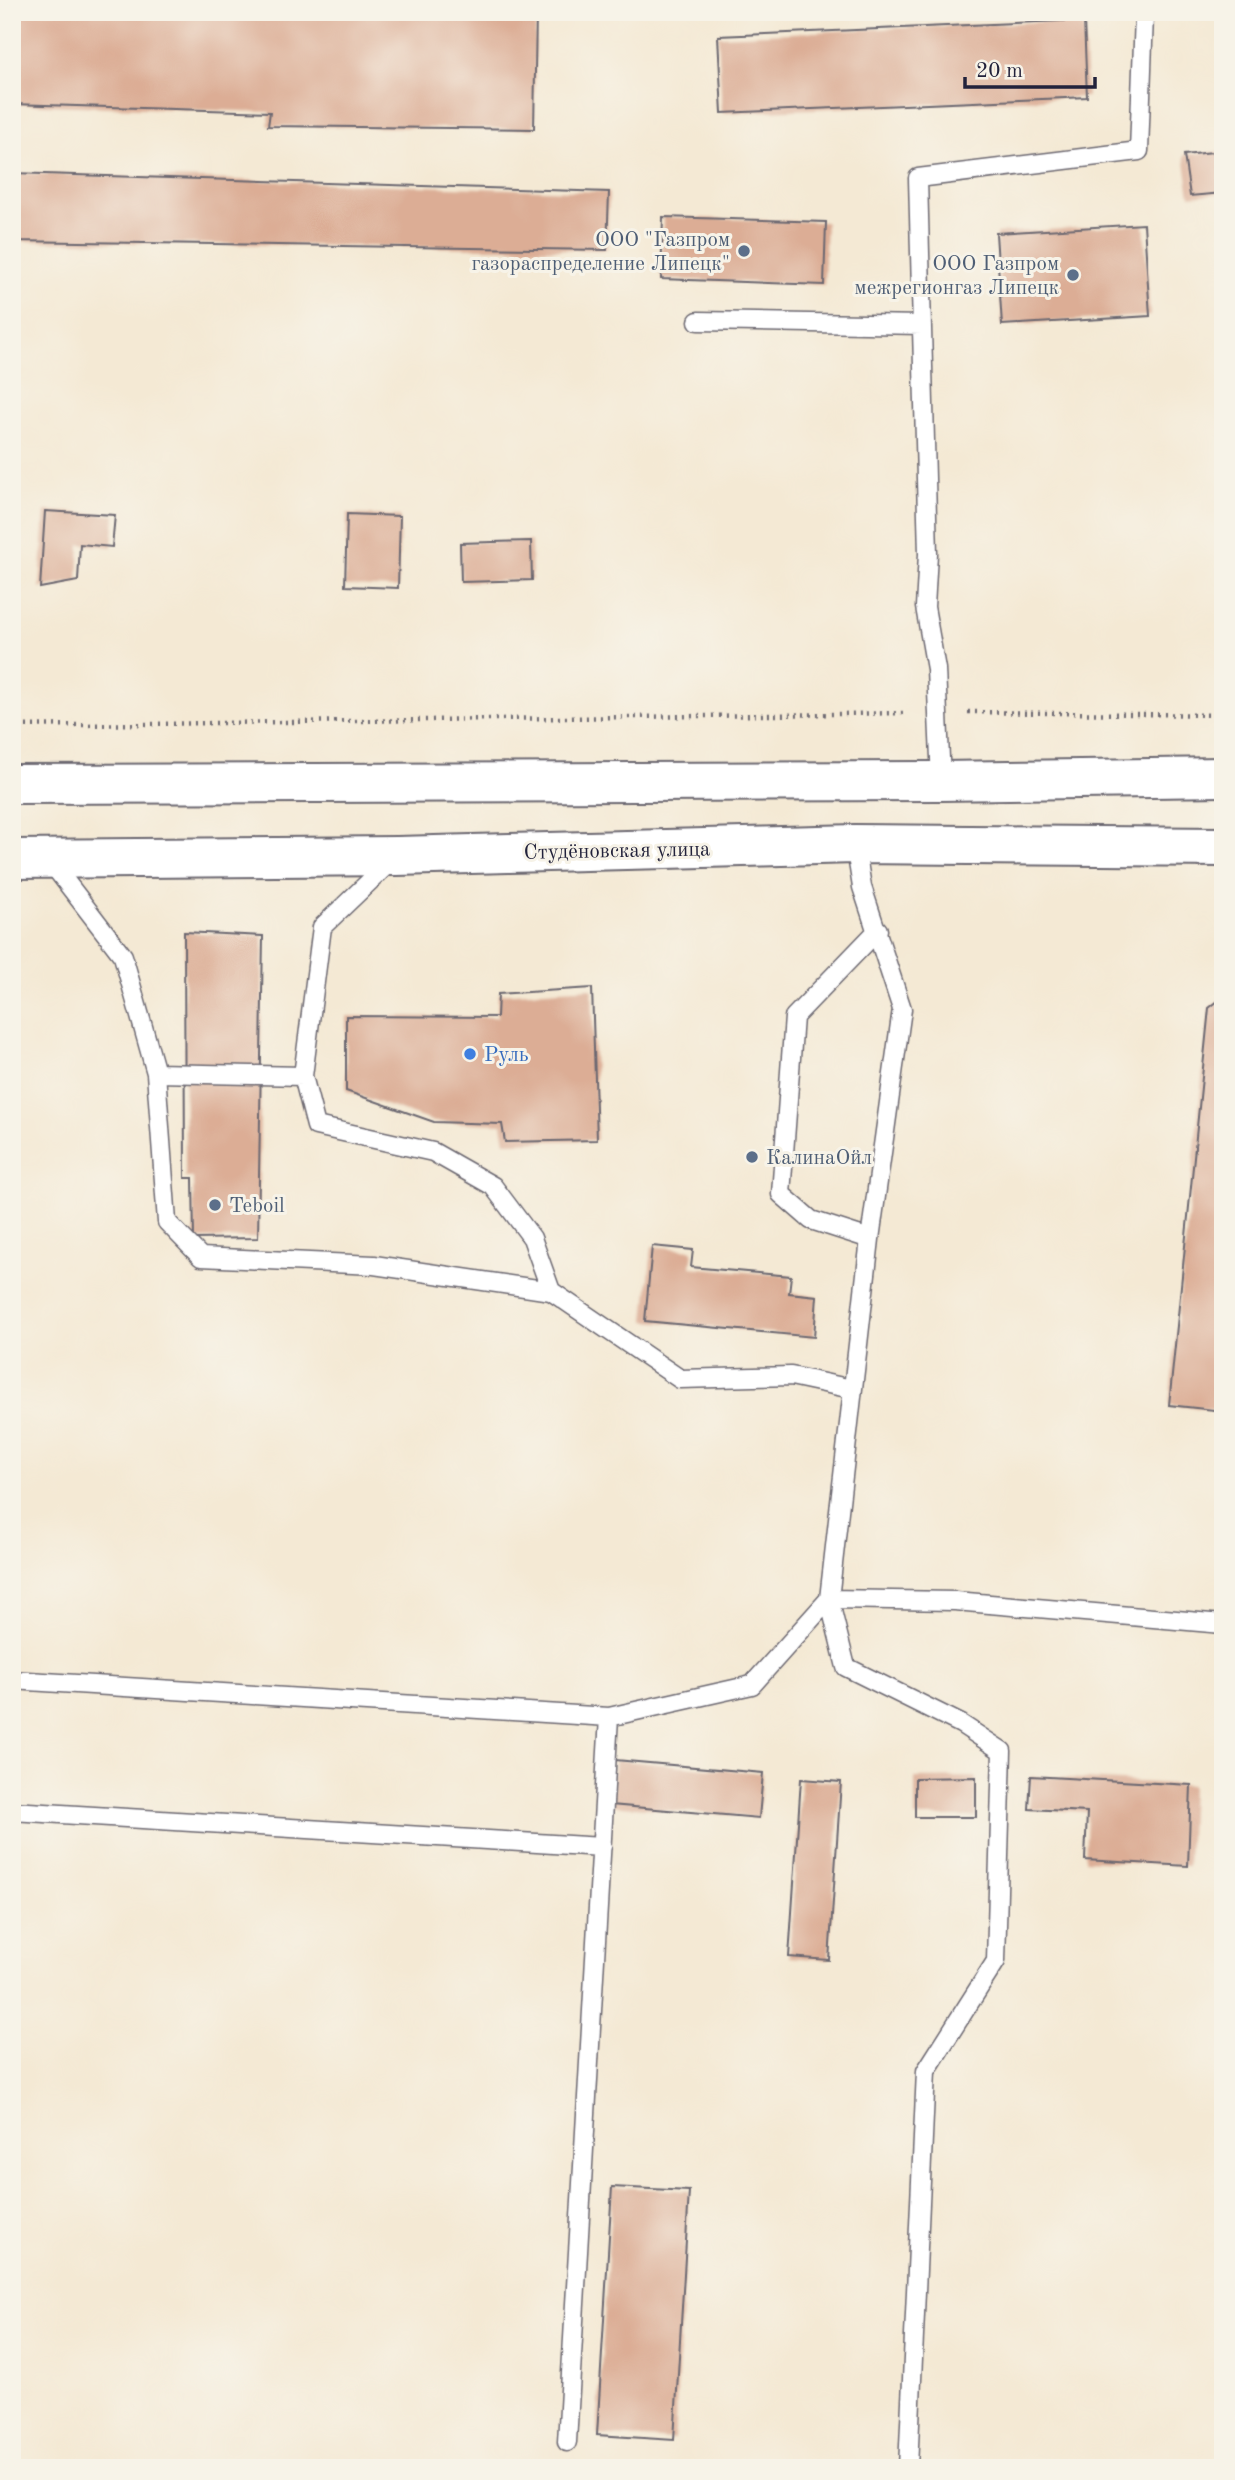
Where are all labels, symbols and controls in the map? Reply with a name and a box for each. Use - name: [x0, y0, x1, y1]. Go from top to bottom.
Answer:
- scale bar: [965, 46, 1095, 90]
- text: 20 m: [976, 61, 1023, 82]
- place label: ООО "Газпром газораспределение Липецк": [471, 230, 730, 275]
- marker: ООО "Газпром газораспределение Липецк": [736, 243, 752, 259]
- place label: ООО Газпром межрегионгаз Липецк: [855, 254, 1059, 299]
- marker: ООО Газпром межрегионгаз Липецк: [1065, 267, 1081, 283]
- street label: Студёновская улица: [523, 839, 711, 864]
- place label: Руль: [484, 1045, 529, 1066]
- marker: Руль: [462, 1046, 478, 1062]
- place label: КалинаОйл: [766, 1148, 872, 1169]
- marker: КалинаОйл: [744, 1149, 760, 1165]
- place label: Teboil: [229, 1196, 285, 1217]
- marker: Teboil: [207, 1197, 223, 1213]

